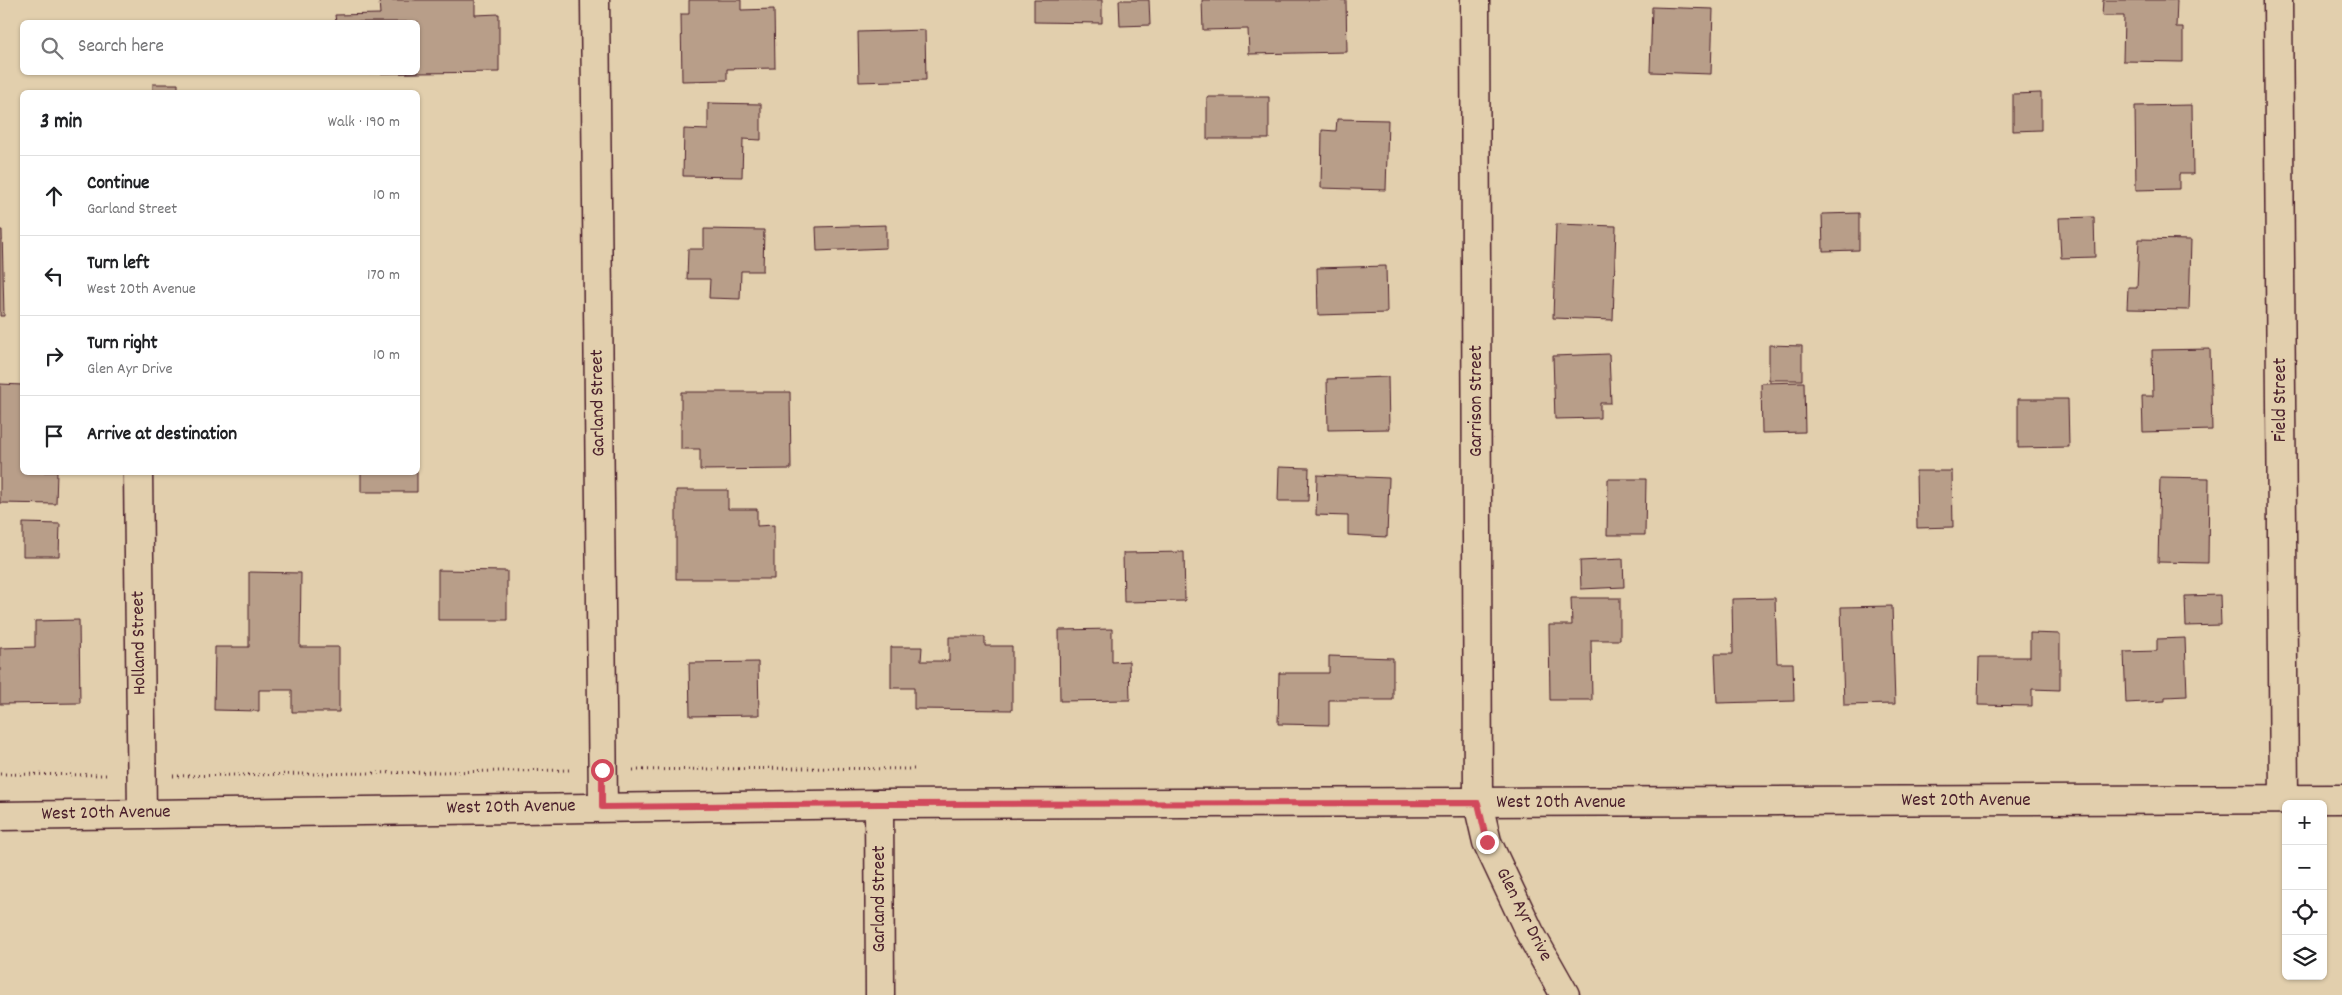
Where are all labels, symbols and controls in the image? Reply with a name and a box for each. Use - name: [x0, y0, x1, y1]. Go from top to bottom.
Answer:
- search box: [20, 20, 420, 75]
- icon: search: [38, 34, 66, 62]
- text: Search here: [78, 34, 164, 61]
- text: 3 min: [40, 108, 82, 138]
- text: Walk · 190 m: [328, 111, 400, 134]
- text: Continue: [87, 171, 149, 198]
- icon: ahead: [40, 182, 68, 210]
- text: 10 m: [373, 184, 400, 207]
- text: Garland Street: [87, 198, 177, 221]
- text: Turn left: [87, 251, 150, 278]
- icon: left: [40, 262, 68, 290]
- text: 170 m: [367, 264, 400, 287]
- text: West 20th Avenue: [87, 278, 196, 301]
- text: Turn right: [87, 331, 158, 358]
- icon: right: [40, 342, 68, 370]
- text: 10 m: [373, 344, 400, 367]
- street label: Garrison Street: [1464, 345, 1491, 457]
- street label: Garland Street: [585, 349, 613, 457]
- text: Glen Ayr Drive: [87, 358, 173, 381]
- street label: Field Street: [2268, 358, 2295, 442]
- icon: arrive: [40, 422, 68, 450]
- text: Arrive at destination: [87, 422, 237, 449]
- street label: Holland Street: [126, 591, 154, 695]
- route start: [591, 759, 614, 782]
- street label: West 20th Avenue: [1901, 788, 2031, 815]
- street label: West 20th Avenue: [1496, 790, 1626, 817]
- street label: West 20th Avenue: [446, 793, 576, 823]
- street label: West 20th Avenue: [41, 799, 171, 829]
- map controls: [2282, 800, 2327, 980]
- button: +: [2282, 800, 2327, 845]
- route end: [1476, 831, 1499, 854]
- street label: Garland Street: [867, 845, 894, 953]
- button: −: [2282, 845, 2327, 890]
- street label: Glen Ayr Drive: [1488, 864, 1558, 966]
- button: locate: [2282, 890, 2327, 935]
- button: layers: [2282, 935, 2327, 980]

